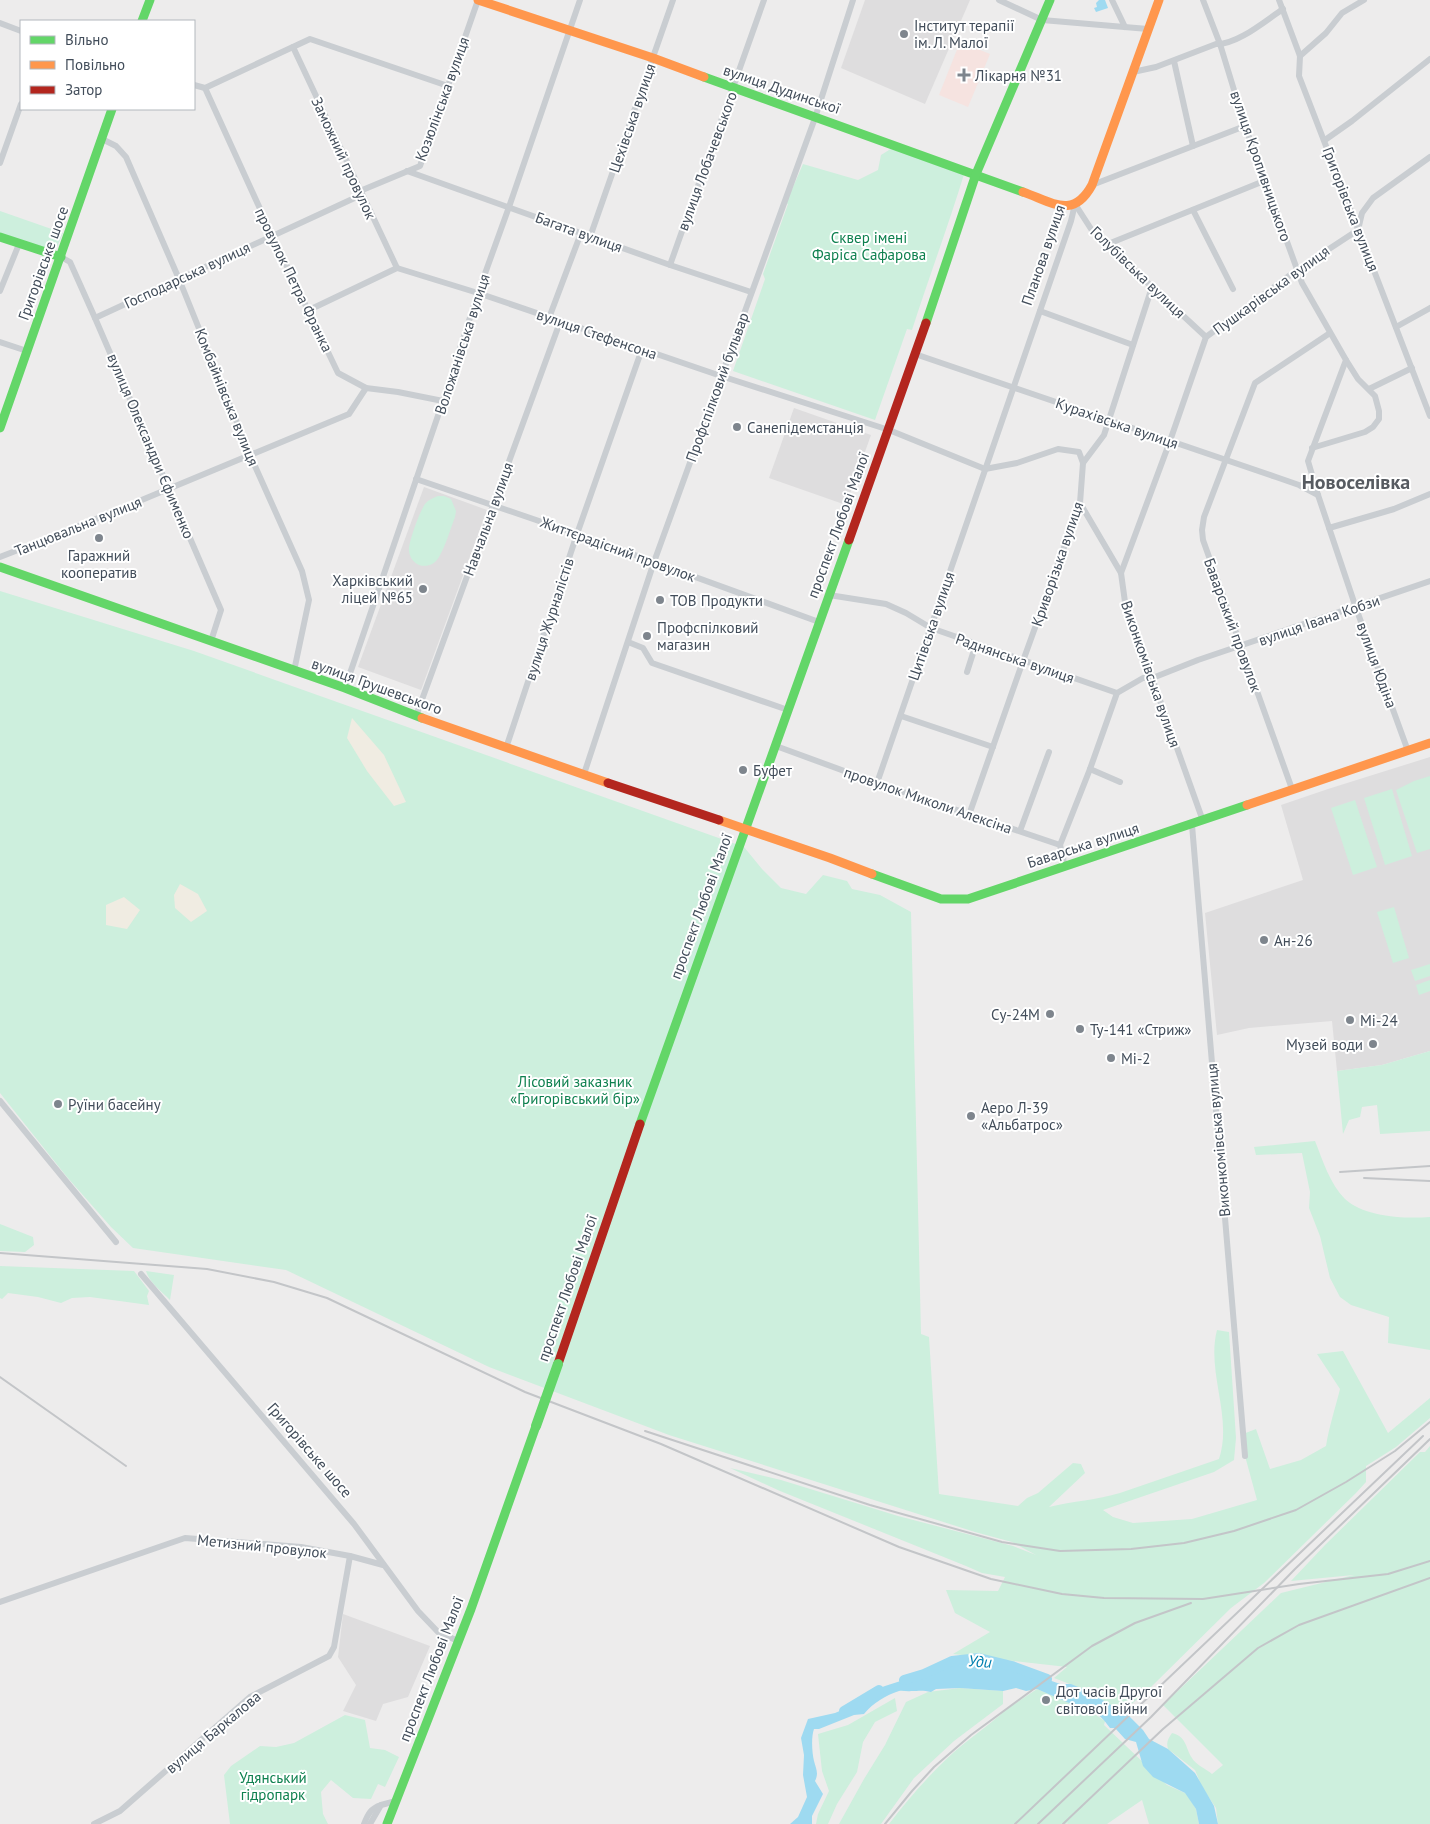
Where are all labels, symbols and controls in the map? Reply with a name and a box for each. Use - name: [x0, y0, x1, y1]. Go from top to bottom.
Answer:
- place label: Інститут терапії ім. Л. Малої: [914, 16, 1014, 52]
- legend: [20, 20, 195, 110]
- marker: Інститут терапії ім. Л. Малої: [898, 28, 910, 40]
- text: Вільно: [65, 30, 108, 49]
- street label: Козюлінська вулиця: [411, 34, 473, 164]
- text: Повільно: [65, 55, 125, 74]
- street label: вулиця Дудинської: [721, 60, 843, 118]
- street label: Цехівська вулиця: [604, 61, 660, 175]
- place label: Лікарня №31: [974, 66, 1062, 85]
- marker: Лікарня №31: [957, 68, 971, 82]
- text: Затор: [65, 80, 102, 99]
- street label: вулиця Кропивницького: [1226, 88, 1296, 244]
- street label: вулиця Лобачевського: [673, 89, 741, 233]
- street label: Заможний провулок: [307, 94, 381, 223]
- street label: Григорівська вулиця: [1318, 144, 1384, 274]
- street label: Планова вулиця: [1017, 202, 1069, 308]
- street label: Григорівське шосе: [14, 204, 72, 322]
- street label: провулок Петра Франка: [251, 205, 337, 355]
- street label: Багата вулиця: [533, 207, 625, 257]
- street label: Голубівська вулиця: [1087, 222, 1189, 322]
- park label: Сквер імені Фаріса Сафарова: [812, 228, 926, 264]
- street label: Господарська вулиця: [121, 237, 253, 313]
- street label: Пушкарівська вулиця: [1209, 241, 1333, 339]
- street label: Воложанівська вулиця: [430, 271, 494, 417]
- street label: вулиця Стефенсона: [534, 304, 660, 364]
- street label: Профспілковий бульвар: [681, 310, 753, 464]
- street label: Комбайнівська вулиця: [191, 325, 263, 469]
- street label: вулиця Олександри Єфименко: [103, 350, 199, 542]
- street label: Курахівська вулиця: [1053, 393, 1181, 453]
- place label: Санепідемстанція: [747, 418, 864, 437]
- marker: Санепідемстанція: [731, 421, 743, 433]
- street label: проспект Любові Малої: [803, 449, 873, 601]
- street label: Навчальна вулиця: [459, 460, 517, 578]
- district label: Новоселівка: [1302, 469, 1410, 495]
- street label: Танцювальна вулиця: [12, 492, 144, 560]
- street label: Криворізька вулиця: [1027, 499, 1087, 629]
- street label: Життєрадісний провулок: [537, 512, 699, 586]
- marker: Гаражний кооператив: [93, 532, 105, 544]
- place label: Гаражний кооператив: [61, 546, 137, 582]
- street label: вулиця Журналістів: [520, 555, 578, 683]
- street label: Баварський провулок: [1200, 555, 1266, 695]
- street label: Цитівська вулиця: [904, 569, 958, 683]
- place label: Харківський ліцей №65: [332, 571, 413, 607]
- marker: Харківський ліцей №65: [417, 583, 429, 595]
- street label: вулиця Івана Кобзи: [1256, 590, 1382, 650]
- place label: ТОВ Продукти: [670, 591, 763, 610]
- marker: ТОВ Продукти: [654, 594, 666, 606]
- street label: Виконкомівська вулиця: [1117, 598, 1185, 750]
- place label: Профспілковий магазин: [657, 618, 759, 654]
- street label: вулиця Юдіна: [1353, 619, 1401, 711]
- street label: Раднянська вулиця: [953, 629, 1077, 687]
- marker: Профспілковий магазин: [641, 630, 653, 642]
- street label: вулиця Грушевського: [309, 654, 445, 718]
- place label: Буфет: [753, 761, 792, 780]
- street label: провулок Миколи Алексіна: [841, 762, 1015, 838]
- marker: Буфет: [737, 764, 749, 776]
- street label: Баварська вулиця: [1025, 818, 1141, 872]
- street label: проспект Любові Малої: [666, 830, 736, 982]
- place label: Ан-26: [1274, 931, 1313, 950]
- marker: Ан-26: [1258, 934, 1270, 946]
- place label: Су-24М: [991, 1005, 1040, 1024]
- marker: Су-24М: [1044, 1008, 1056, 1020]
- place label: Мі-24: [1360, 1011, 1398, 1030]
- marker: Мі-24: [1344, 1014, 1356, 1026]
- place label: Ту-141 «Стриж»: [1090, 1020, 1191, 1039]
- marker: Ту-141 «Стриж»: [1074, 1023, 1086, 1035]
- place label: Музей води: [1286, 1035, 1363, 1054]
- marker: Музей води: [1367, 1038, 1379, 1050]
- place label: Мі-2: [1121, 1049, 1150, 1068]
- marker: Мі-2: [1105, 1052, 1117, 1064]
- street label: Виконкомівська вулиця: [1202, 1062, 1234, 1218]
- park label: Лісовий заказник «Григорівський бір»: [510, 1072, 640, 1108]
- place label: Руїни басейну: [68, 1095, 161, 1114]
- marker: Руїни басейну: [52, 1098, 64, 1110]
- place label: Аеро Л-39 «Альбатрос»: [981, 1098, 1063, 1134]
- marker: Аеро Л-39 «Альбатрос»: [965, 1110, 977, 1122]
- street label: проспект Любові Малої: [533, 1212, 601, 1364]
- street label: Григорівське шосе: [264, 1399, 356, 1501]
- street label: Метизний провулок: [196, 1530, 328, 1562]
- street label: проспект Любові Малої: [395, 1594, 467, 1744]
- water label: Уди: [967, 1650, 993, 1672]
- place label: Дот часів Другої світової війни: [1056, 1682, 1162, 1718]
- street label: вулиця Баркалова: [162, 1687, 264, 1777]
- marker: Дот часів Другої світової війни: [1040, 1694, 1052, 1706]
- park label: Удянський гідропарк: [239, 1768, 307, 1804]

